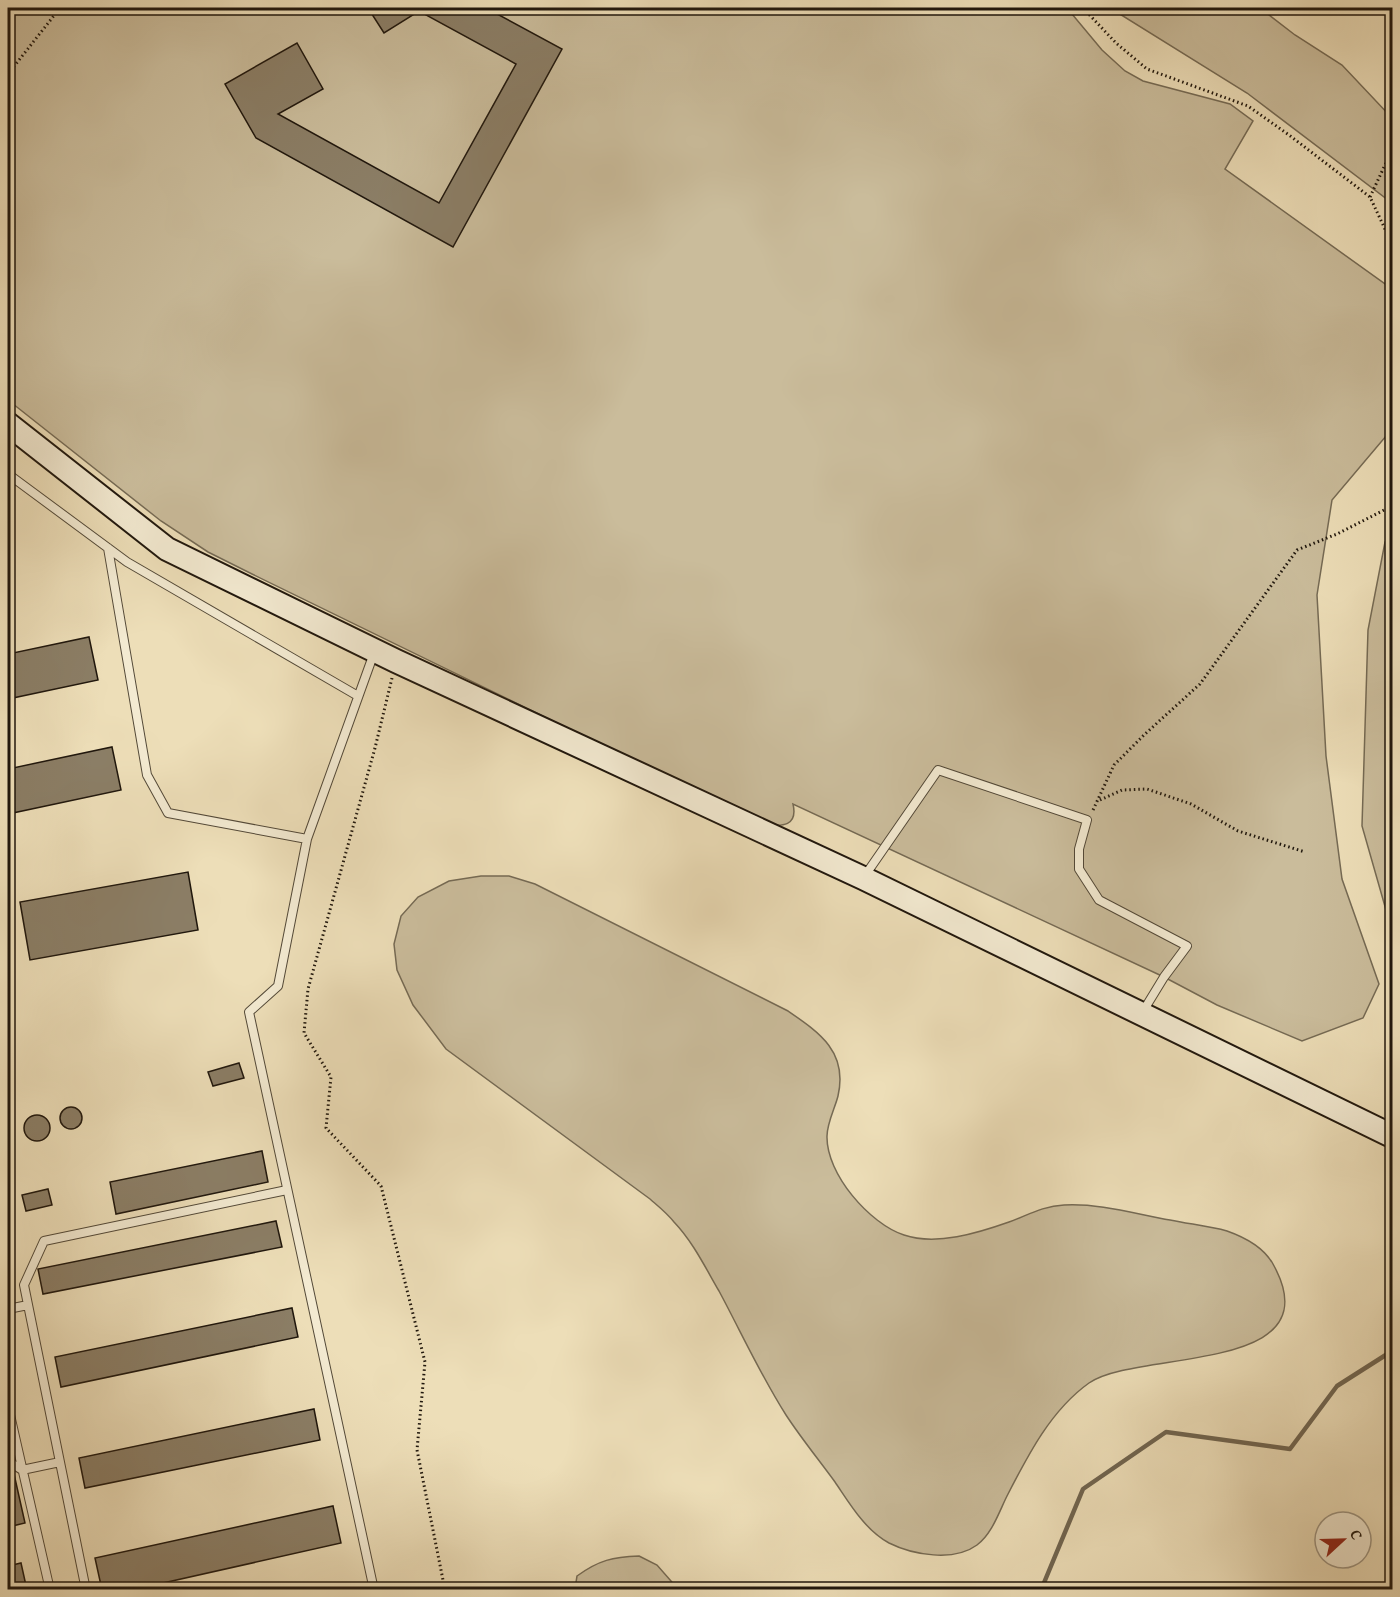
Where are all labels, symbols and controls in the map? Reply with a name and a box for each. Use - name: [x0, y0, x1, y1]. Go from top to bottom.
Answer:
- north arrow: [1313, 1510, 1373, 1570]
- text: С: [1344, 1526, 1370, 1543]

